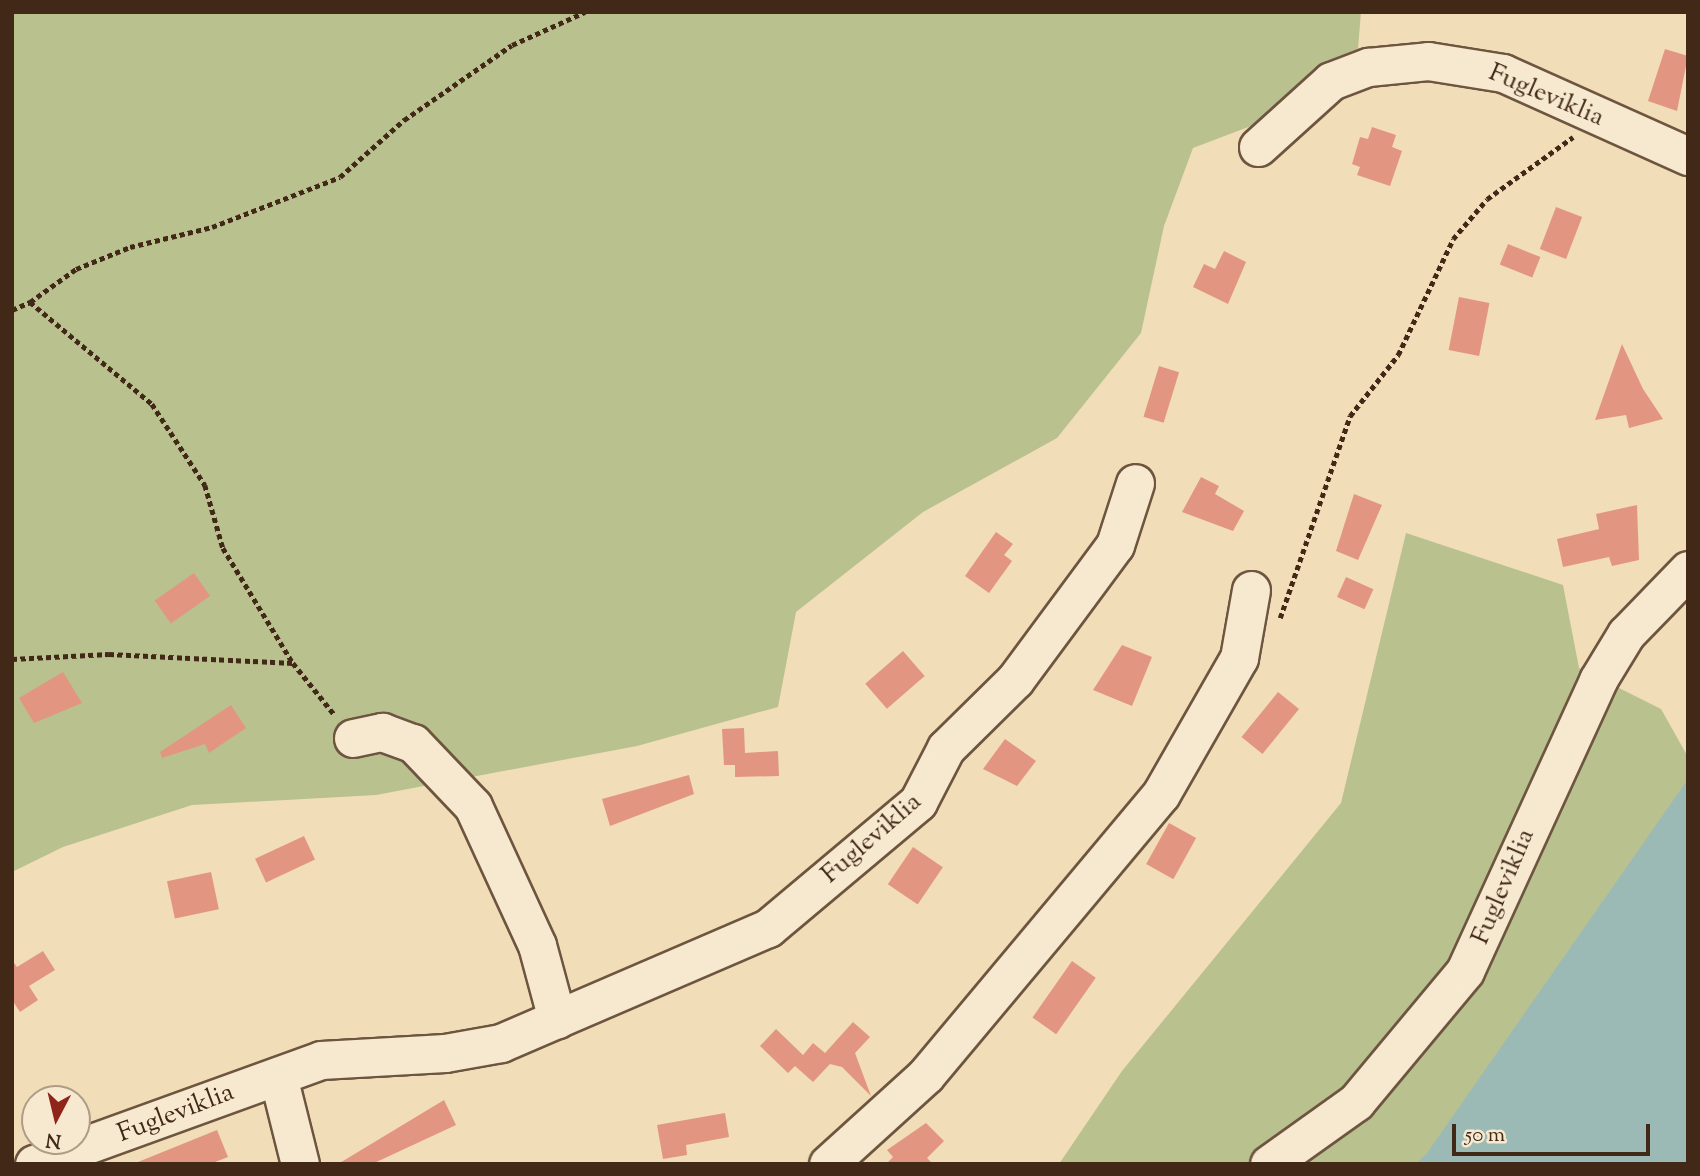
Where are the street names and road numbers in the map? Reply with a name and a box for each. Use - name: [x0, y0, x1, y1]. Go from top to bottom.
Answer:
- street label: Fugleviklia: [1484, 58, 1608, 134]
- street label: Fugleviklia: [816, 787, 928, 891]
- street label: Fugleviklia: [1466, 825, 1542, 949]
- street label: Fugleviklia: [113, 1078, 239, 1150]

